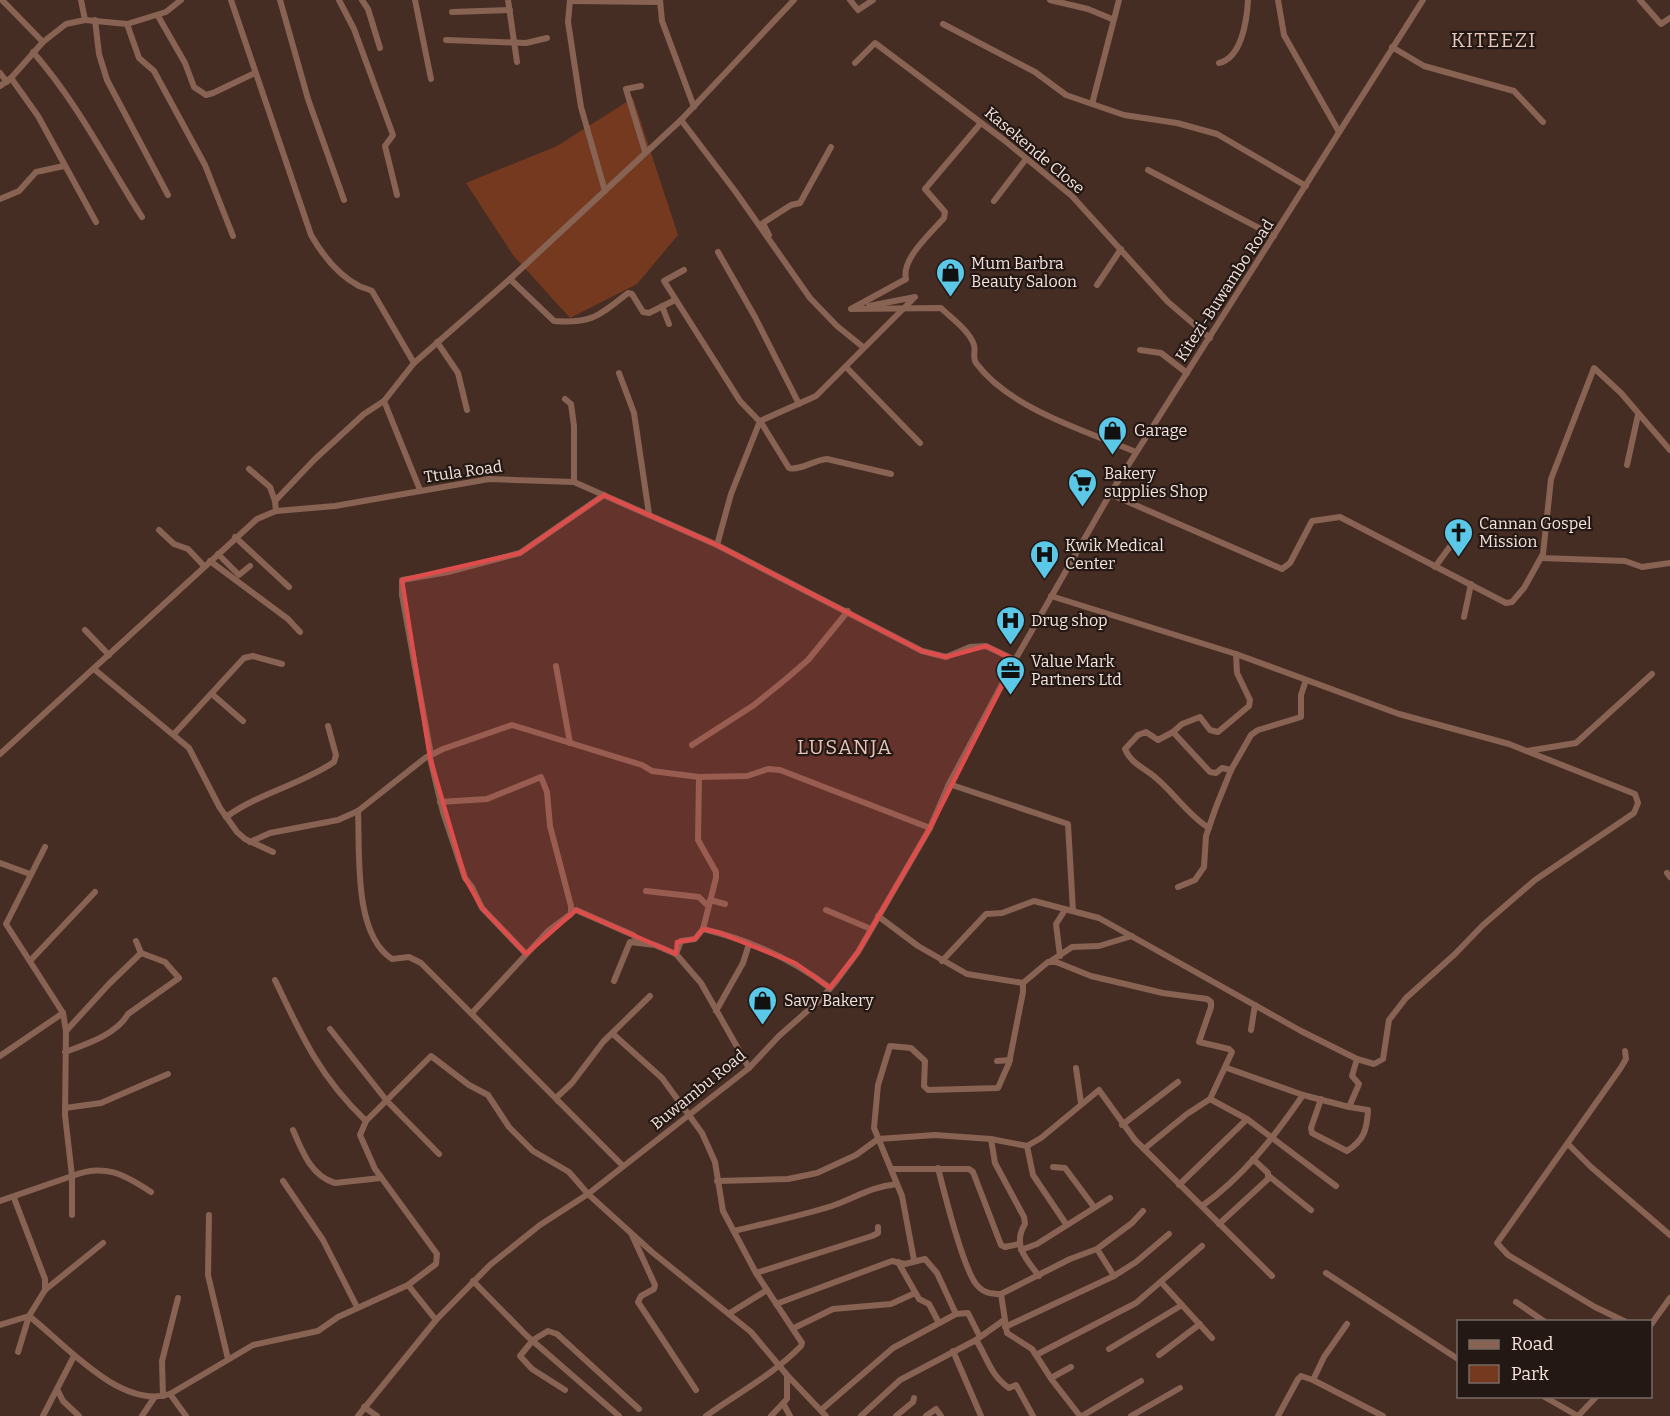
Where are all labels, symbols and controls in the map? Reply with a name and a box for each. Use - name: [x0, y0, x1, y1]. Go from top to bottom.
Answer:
- district label: KITEEZI: [1451, 28, 1537, 52]
- street label: Kasekende Close: [981, 103, 1089, 198]
- street label: Kitezi-Buwambo Road: [1171, 215, 1278, 365]
- place label: Mum Barbra Beauty Saloon: [971, 254, 1077, 291]
- shop icon: Mum Barbra Beauty Saloon: [934, 256, 966, 298]
- shop icon: Garage: [1097, 414, 1129, 456]
- place label: Garage: [1134, 421, 1187, 440]
- street label: Ttula Road: [423, 457, 504, 486]
- place label: Bakery supplies Shop: [1104, 464, 1208, 501]
- supermarket icon: Bakery supplies Shop: [1067, 466, 1099, 508]
- place label: Cannan Gospel Mission: [1479, 514, 1592, 551]
- church icon: Cannan Gospel Mission: [1442, 516, 1474, 558]
- place label: Kwik Medical Center: [1065, 536, 1164, 573]
- hospital icon: Kwik Medical Center: [1028, 538, 1060, 580]
- hospital icon: Drug shop: [994, 604, 1026, 646]
- place label: Drug shop: [1031, 611, 1108, 630]
- place label: Value Mark Partners Ltd: [1031, 652, 1122, 689]
- office icon: Value Mark Partners Ltd: [994, 654, 1026, 696]
- district label: LUSANJA: [797, 735, 893, 759]
- shop icon: Savy Bakery: [747, 984, 779, 1026]
- place label: Savy Bakery: [784, 991, 874, 1010]
- street label: Buwambu Road: [647, 1045, 750, 1133]
- legend: [1457, 1320, 1652, 1398]
- text: Road: [1511, 1333, 1554, 1355]
- text: Park: [1511, 1363, 1550, 1385]

